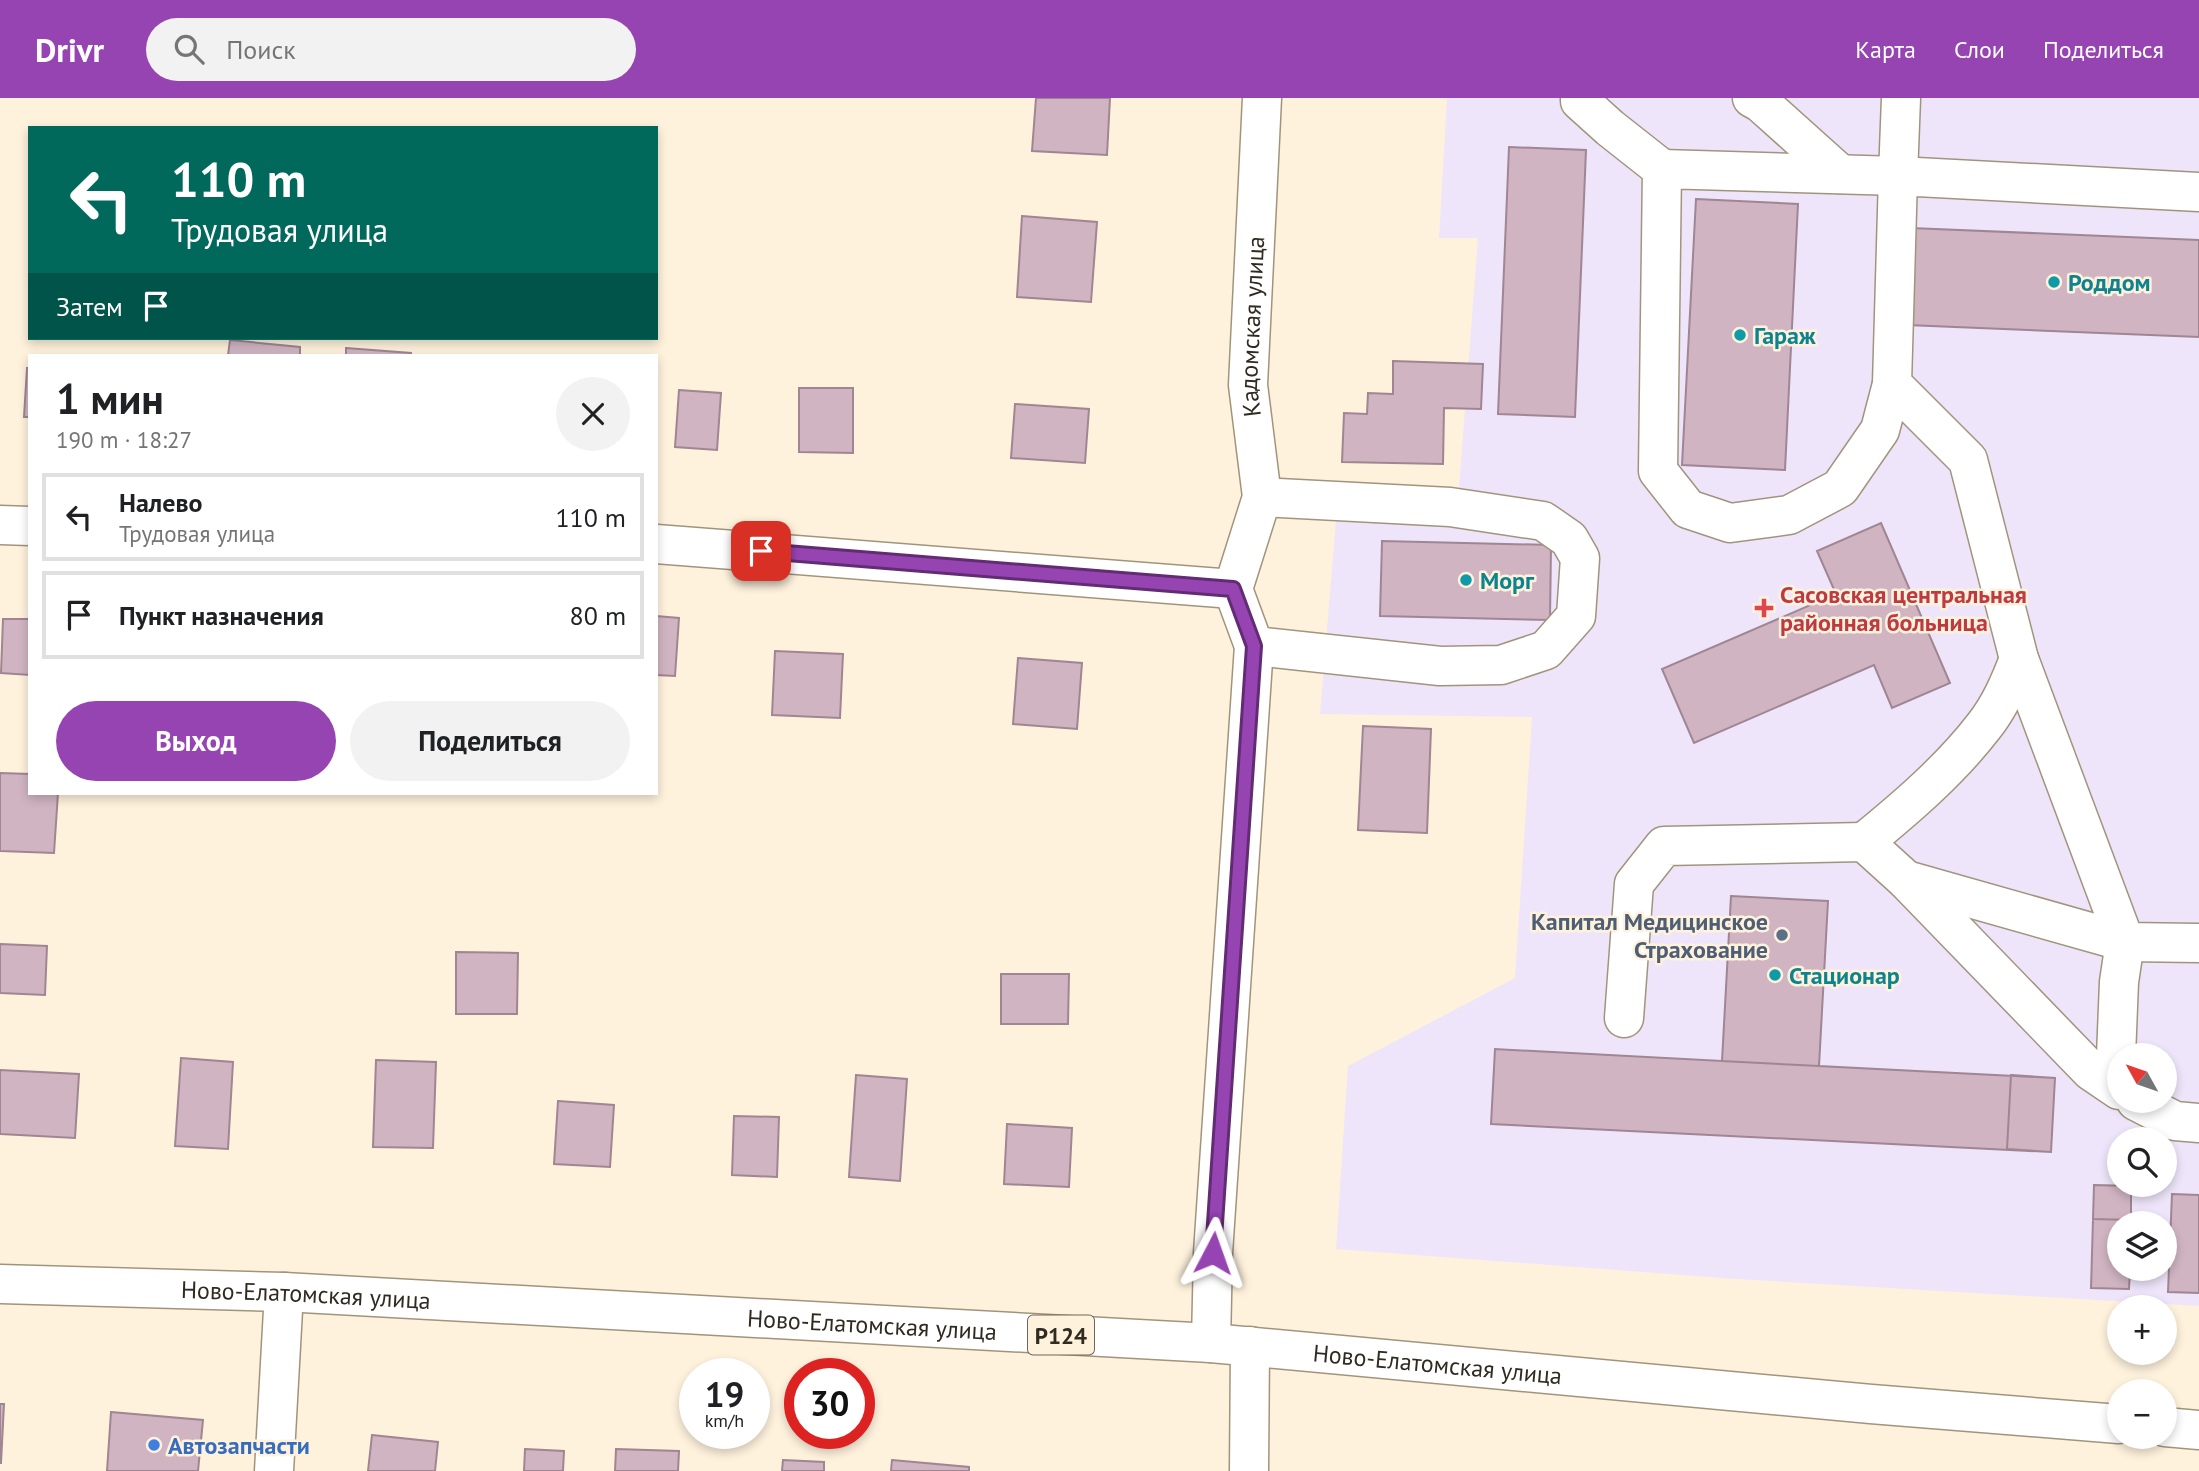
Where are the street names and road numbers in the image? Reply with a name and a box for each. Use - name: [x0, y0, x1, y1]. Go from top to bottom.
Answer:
- street label: Кадомская улица: [1232, 235, 1271, 419]
- street label: Ново-Елатомская улица: [180, 1274, 432, 1316]
- street label: Ново-Елатомская улица: [746, 1302, 998, 1347]
- road number: Р124: [1028, 1316, 1094, 1354]
- street label: Ново-Елатомская улица: [1312, 1337, 1563, 1391]

